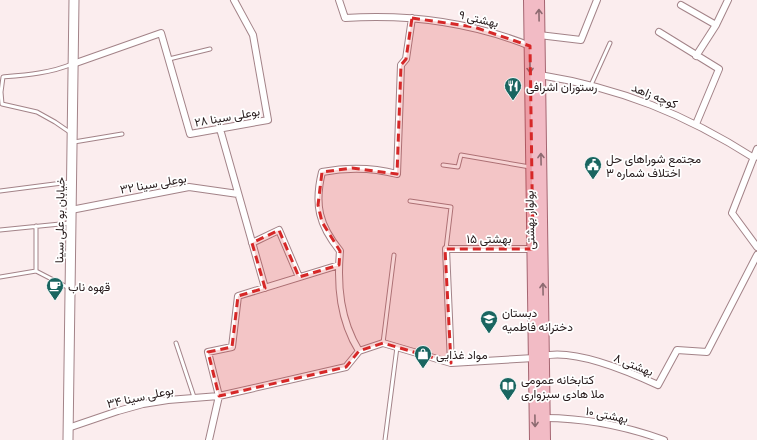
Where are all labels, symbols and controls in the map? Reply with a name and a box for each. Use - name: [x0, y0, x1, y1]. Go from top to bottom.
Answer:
- street label: بهشتی ۹: [457, 7, 500, 31]
- one-way arrow: [535, 9, 543, 22]
- one-way arrow: [526, 60, 534, 73]
- restaurant icon: رستوران اشرافی: [503, 76, 523, 101]
- place label: رستوران اشرافی: [526, 79, 597, 95]
- street label: کوچه زاهد: [629, 79, 680, 112]
- street label: بوعلی سینا ۲۸: [193, 103, 261, 131]
- place label: مجتمع شوراهای حل اختلاف شماره ۳: [606, 151, 701, 181]
- one-way arrow: [537, 153, 545, 166]
- public building icon: مجتمع شوراهای حل اختلاف شماره ۳: [583, 155, 603, 180]
- street label: بوعلی سینا ۳۲: [119, 170, 188, 198]
- street label: خیابان بو علی سینا: [51, 177, 69, 263]
- street label: بولوار بهشتی: [521, 190, 539, 250]
- street label: بهشتی ۱۵: [467, 231, 511, 247]
- cafe icon: قهوه ناب: [45, 276, 65, 301]
- place label: قهوه ناب: [68, 279, 110, 295]
- one-way arrow: [539, 283, 546, 296]
- place label: دبستان دخترانه فاطمیه: [502, 305, 573, 335]
- school or university icon: دبستان دخترانه فاطمیه: [479, 309, 499, 334]
- shop icon: مواد غذایی: [413, 344, 433, 369]
- place label: مواد غذایی: [436, 347, 488, 363]
- street label: بهشتی ۸: [611, 350, 656, 380]
- place label: کتابخانه عمومی ملا هادی سبزواری: [521, 372, 604, 402]
- library icon: کتابخانه عمومی ملا هادی سبزواری: [498, 376, 518, 401]
- street label: بوعلی سینا ۳۴: [105, 382, 175, 412]
- street label: بهشتی ۱۰: [584, 403, 629, 427]
- one-way arrow: [531, 414, 539, 427]

